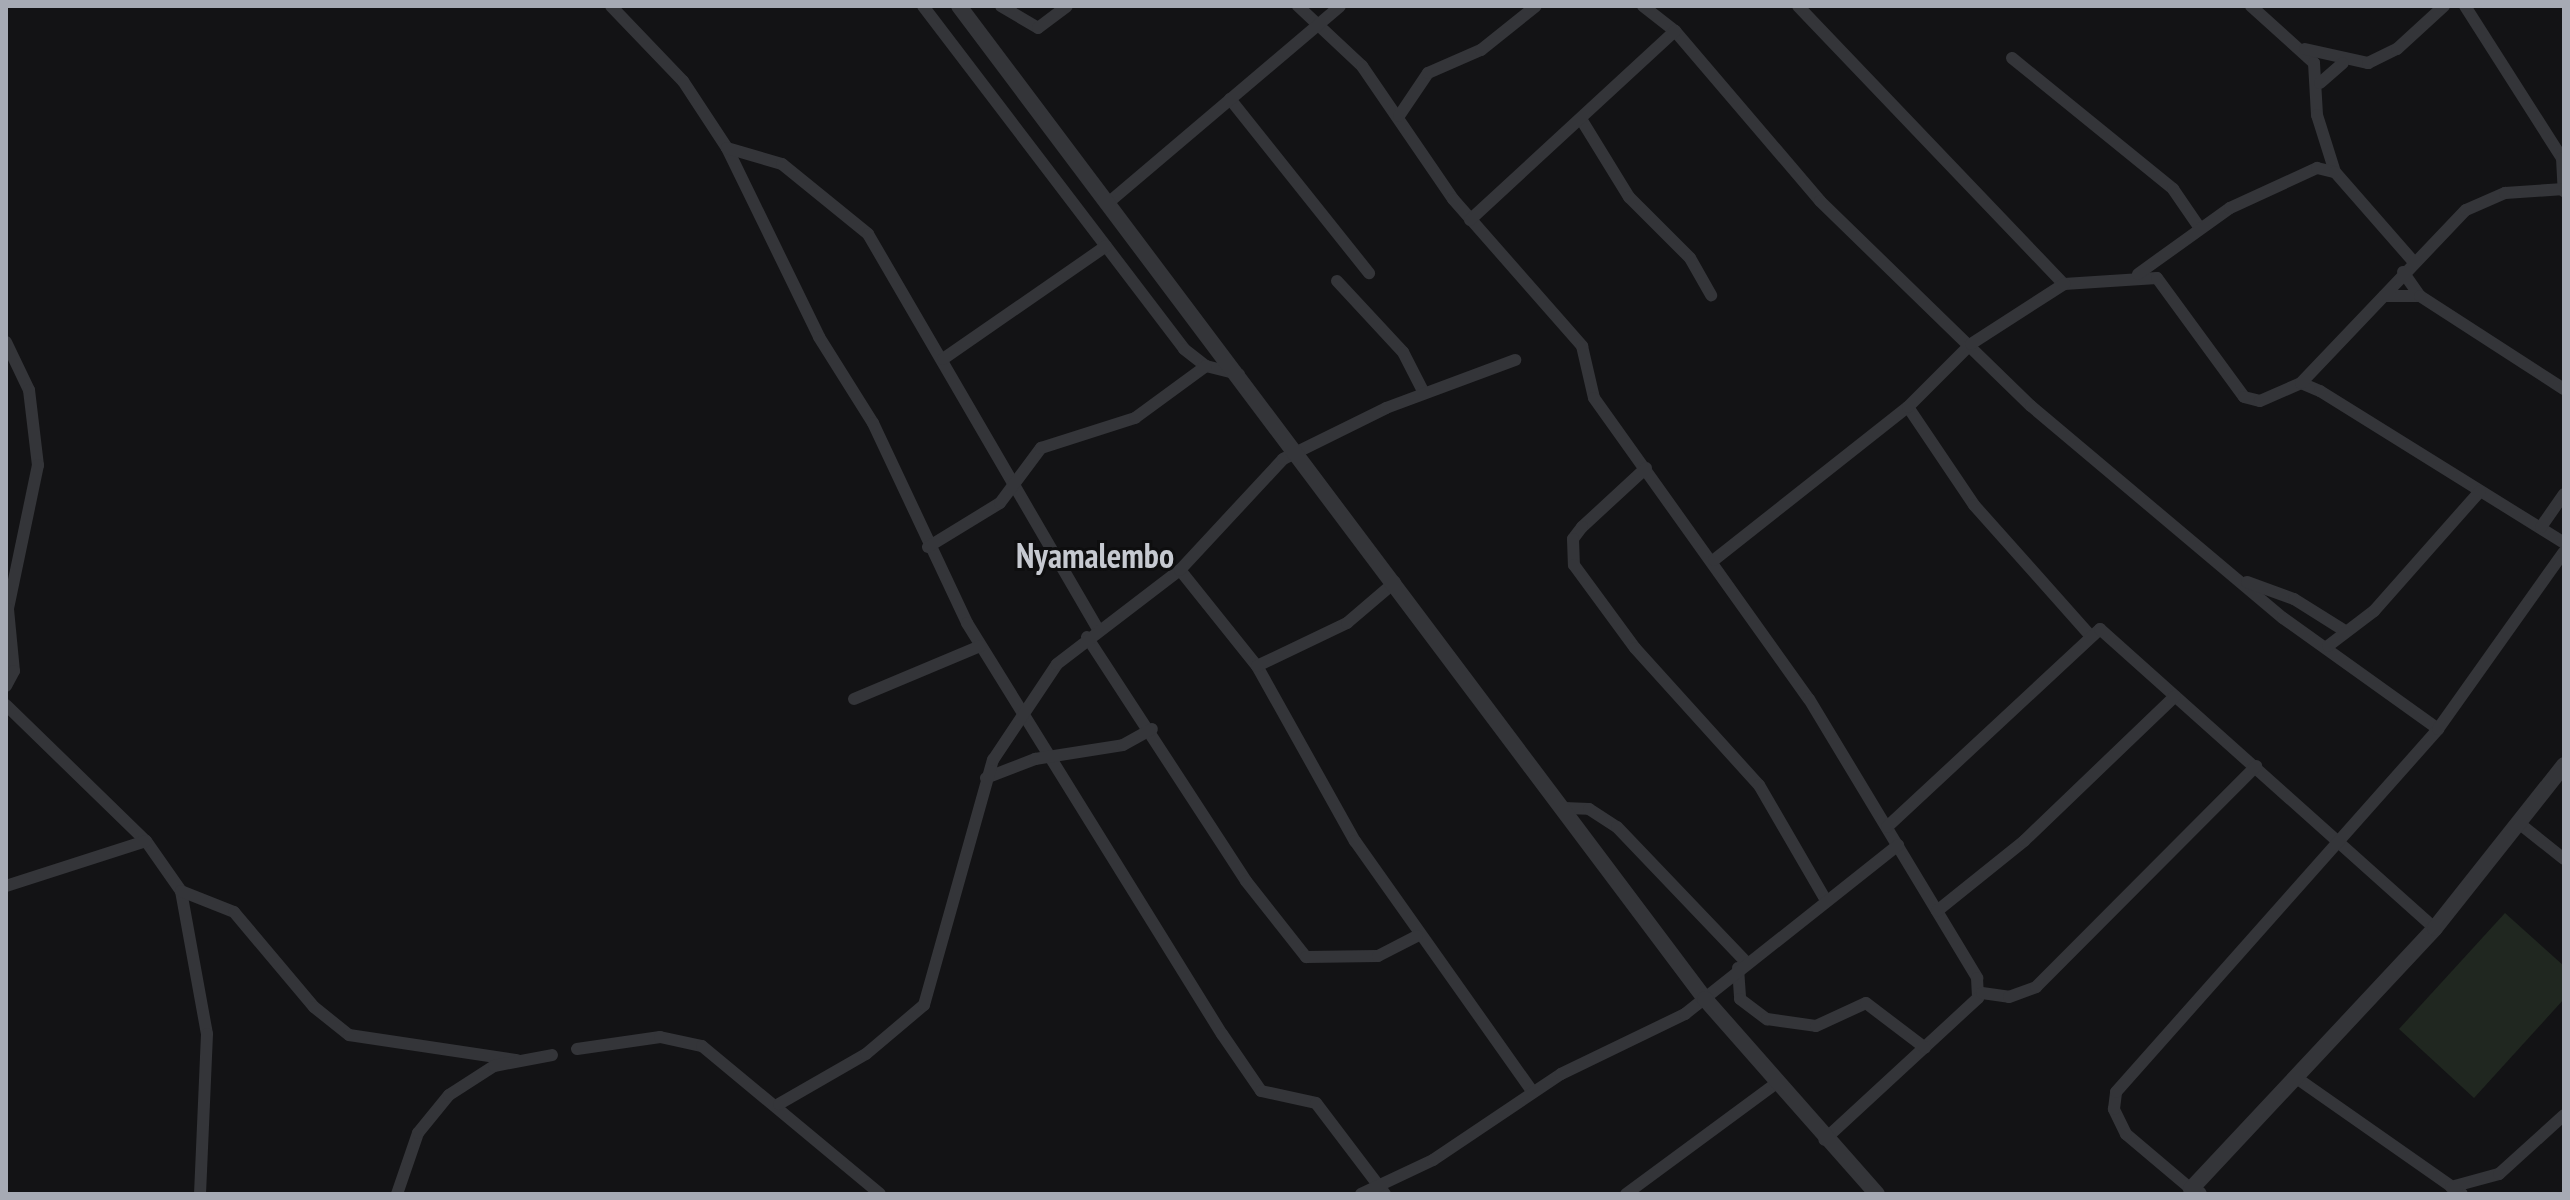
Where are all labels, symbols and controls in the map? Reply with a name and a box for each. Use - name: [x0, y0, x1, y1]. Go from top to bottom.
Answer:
- district label: Nyamalembo: [1016, 536, 1174, 576]

